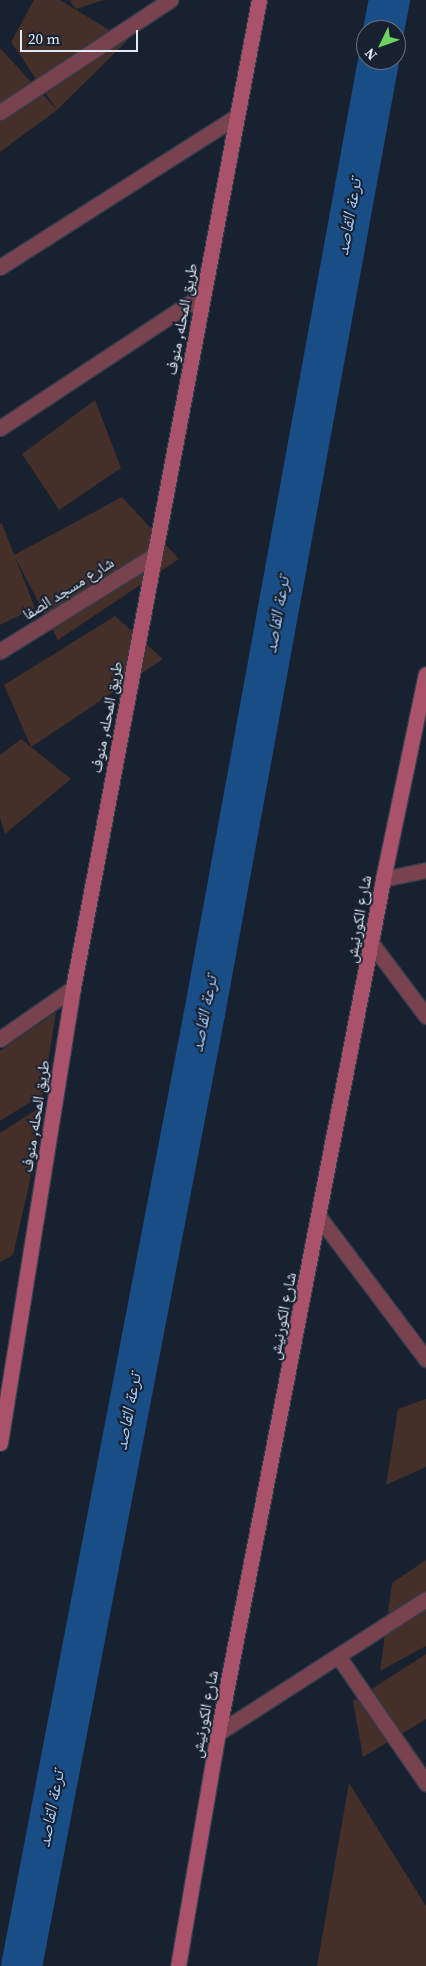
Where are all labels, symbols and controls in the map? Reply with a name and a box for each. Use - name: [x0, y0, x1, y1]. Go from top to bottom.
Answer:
- scale bar: [22, 20, 140, 52]
- north arrow: [356, 20, 406, 70]
- text: 20 m: [28, 28, 60, 49]
- text: N: [360, 44, 381, 65]
- water label: ترعة القاصد: [332, 177, 366, 257]
- street label: طريق المحله, منوف: [161, 261, 201, 377]
- street label: شارع مسجد الصفا: [19, 552, 117, 624]
- water label: ترعة القاصد: [260, 575, 294, 655]
- street label: طريق المحله, منوف: [86, 659, 126, 775]
- street label: شارع الكورنيش: [341, 874, 375, 964]
- water label: ترعة القاصد: [186, 974, 222, 1054]
- street label: طريق المحله, منوف: [17, 1058, 53, 1174]
- street label: شارع الكورنيش: [264, 1271, 300, 1361]
- water label: ترعة القاصد: [110, 1372, 146, 1452]
- street label: شارع الكورنيش: [186, 1669, 222, 1759]
- water label: ترعة القاصد: [33, 1769, 69, 1849]

